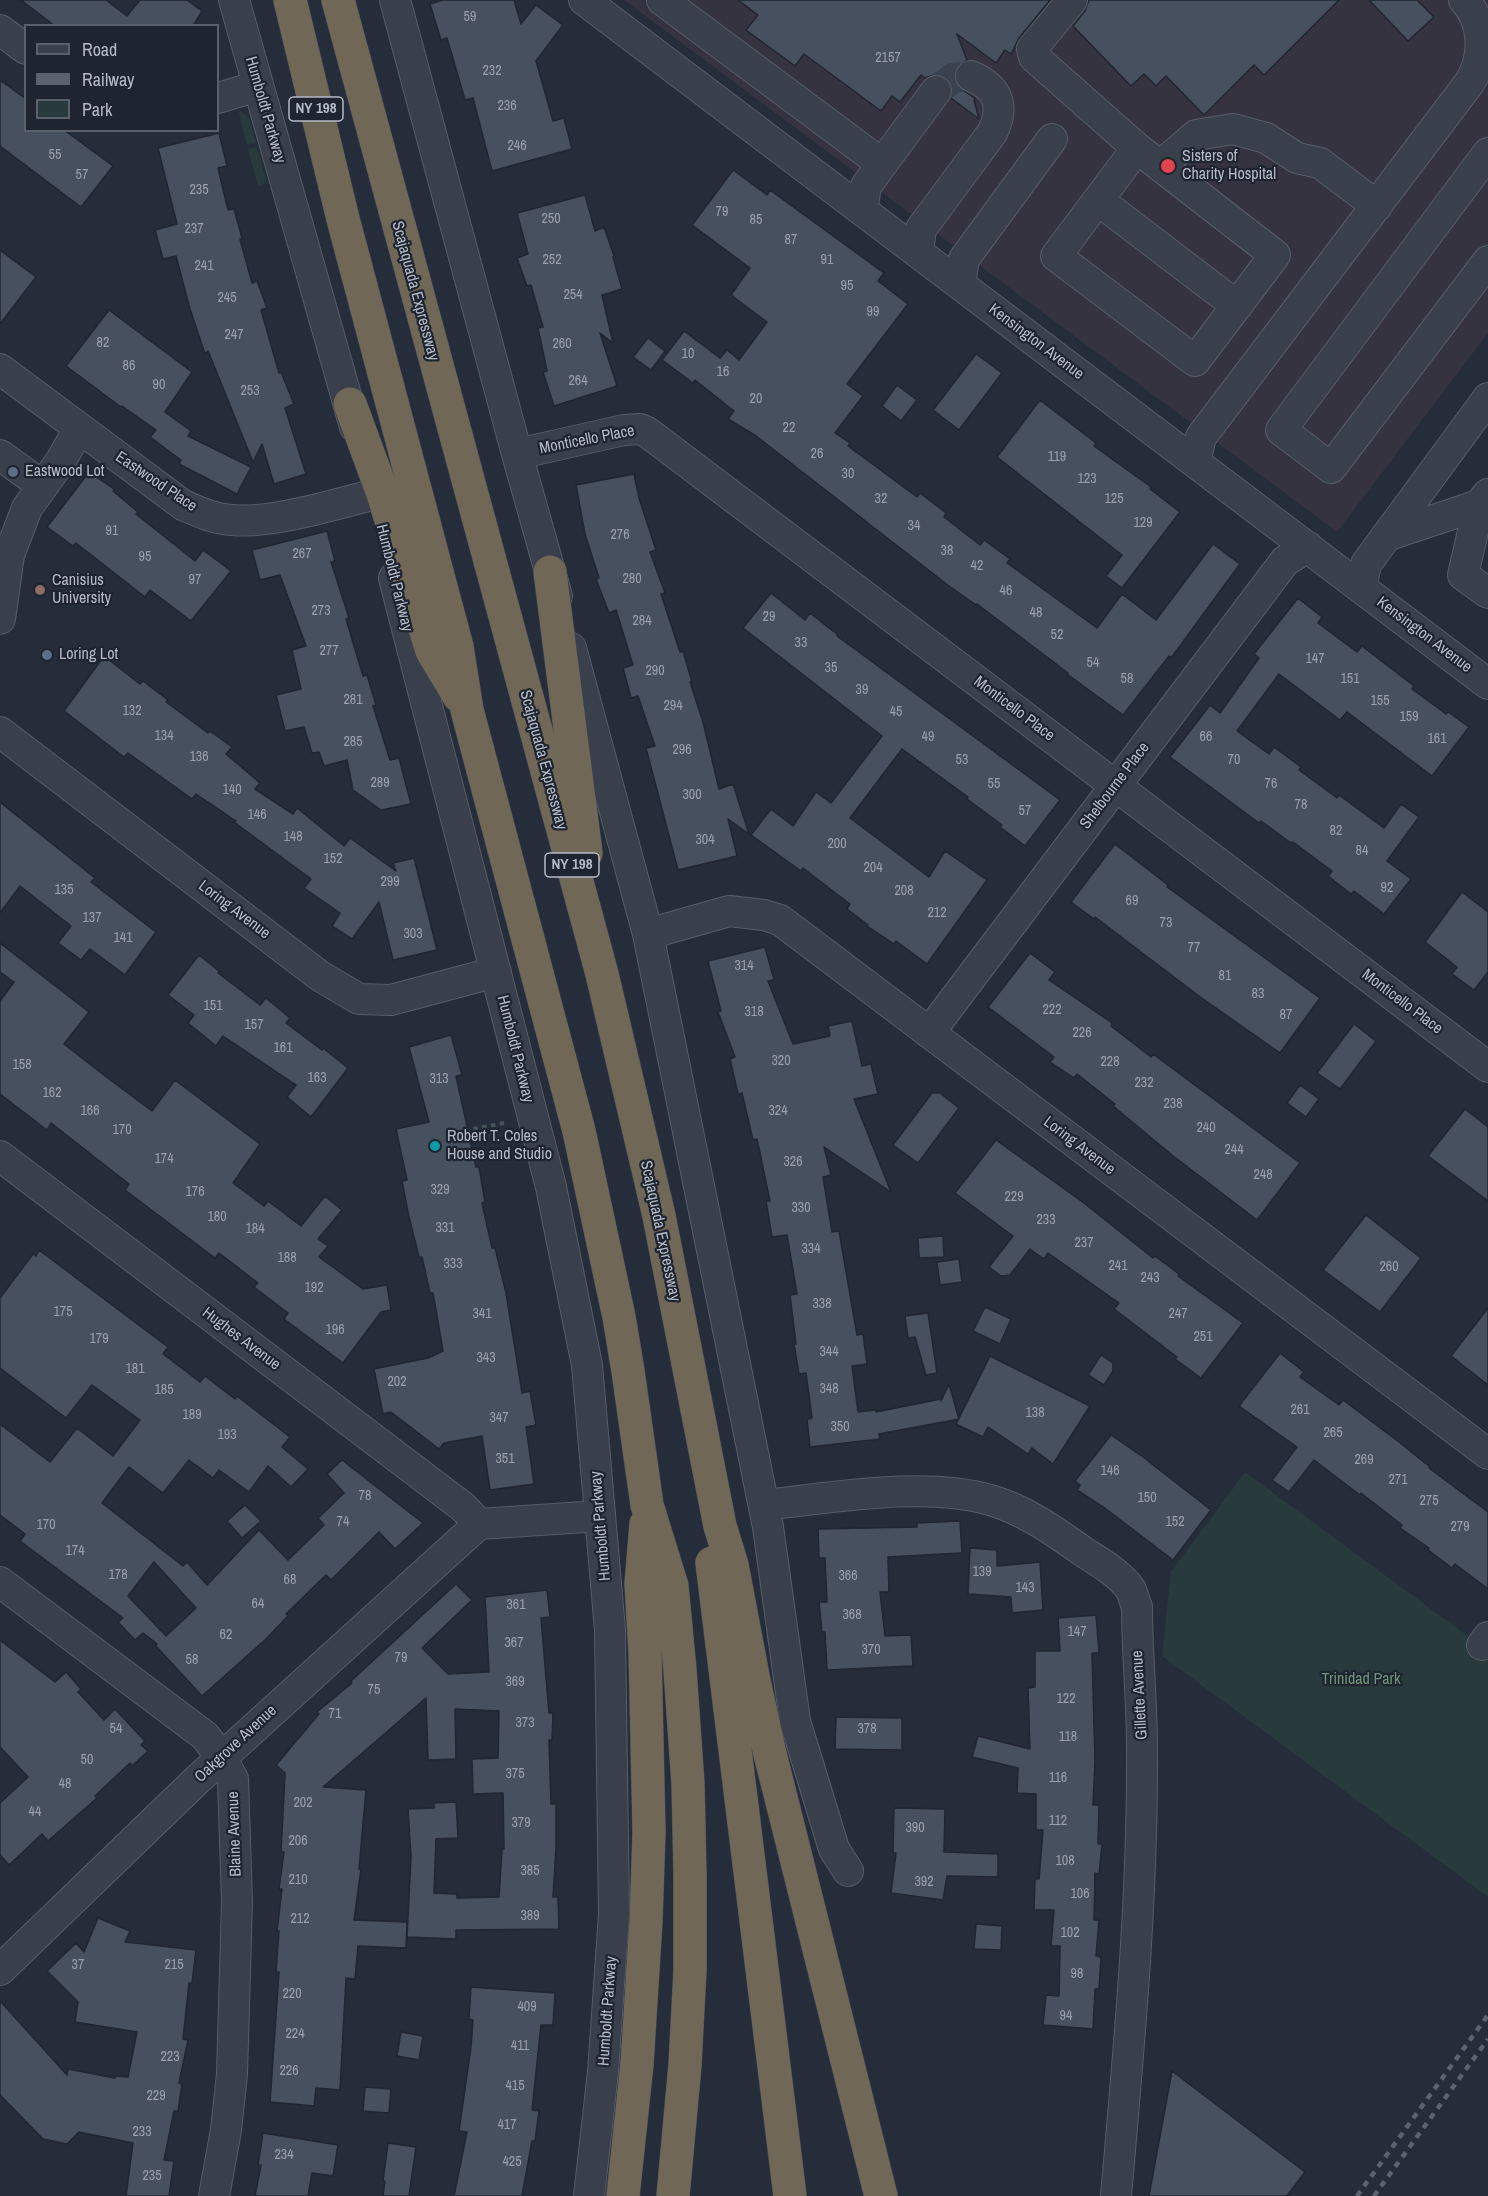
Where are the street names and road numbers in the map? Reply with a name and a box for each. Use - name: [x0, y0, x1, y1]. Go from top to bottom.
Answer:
- street label: Humboldt Parkway: [241, 54, 289, 166]
- road number: NY 198: [289, 97, 343, 121]
- street label: Scajaquada Expressway: [387, 219, 443, 363]
- street label: Kensington Avenue: [985, 300, 1087, 384]
- street label: Monticello Place: [538, 421, 636, 459]
- street label: Eastwood Place: [112, 448, 200, 516]
- street label: Humboldt Parkway: [371, 522, 417, 634]
- street label: Kensington Avenue: [1373, 593, 1475, 677]
- street label: Monticello Place: [970, 672, 1058, 746]
- street label: Scajaquada Expressway: [515, 688, 571, 832]
- street label: Shelbourne Place: [1076, 739, 1154, 833]
- road number: NY 198: [545, 853, 599, 877]
- street label: Loring Avenue: [194, 877, 274, 943]
- street label: Monticello Place: [1358, 965, 1446, 1039]
- street label: Humboldt Parkway: [492, 993, 538, 1105]
- street label: Loring Avenue: [1039, 1113, 1119, 1179]
- street label: Scajaquada Expressway: [636, 1159, 684, 1303]
- street label: Hughes Avenue: [198, 1303, 284, 1375]
- street label: Humboldt Parkway: [587, 1470, 615, 1582]
- street label: Gillette Avenue: [1128, 1650, 1152, 1740]
- street label: Oakgrove Avenue: [191, 1701, 281, 1787]
- street label: Blaine Avenue: [224, 1791, 246, 1877]
- street label: Humboldt Parkway: [595, 1955, 621, 2067]

